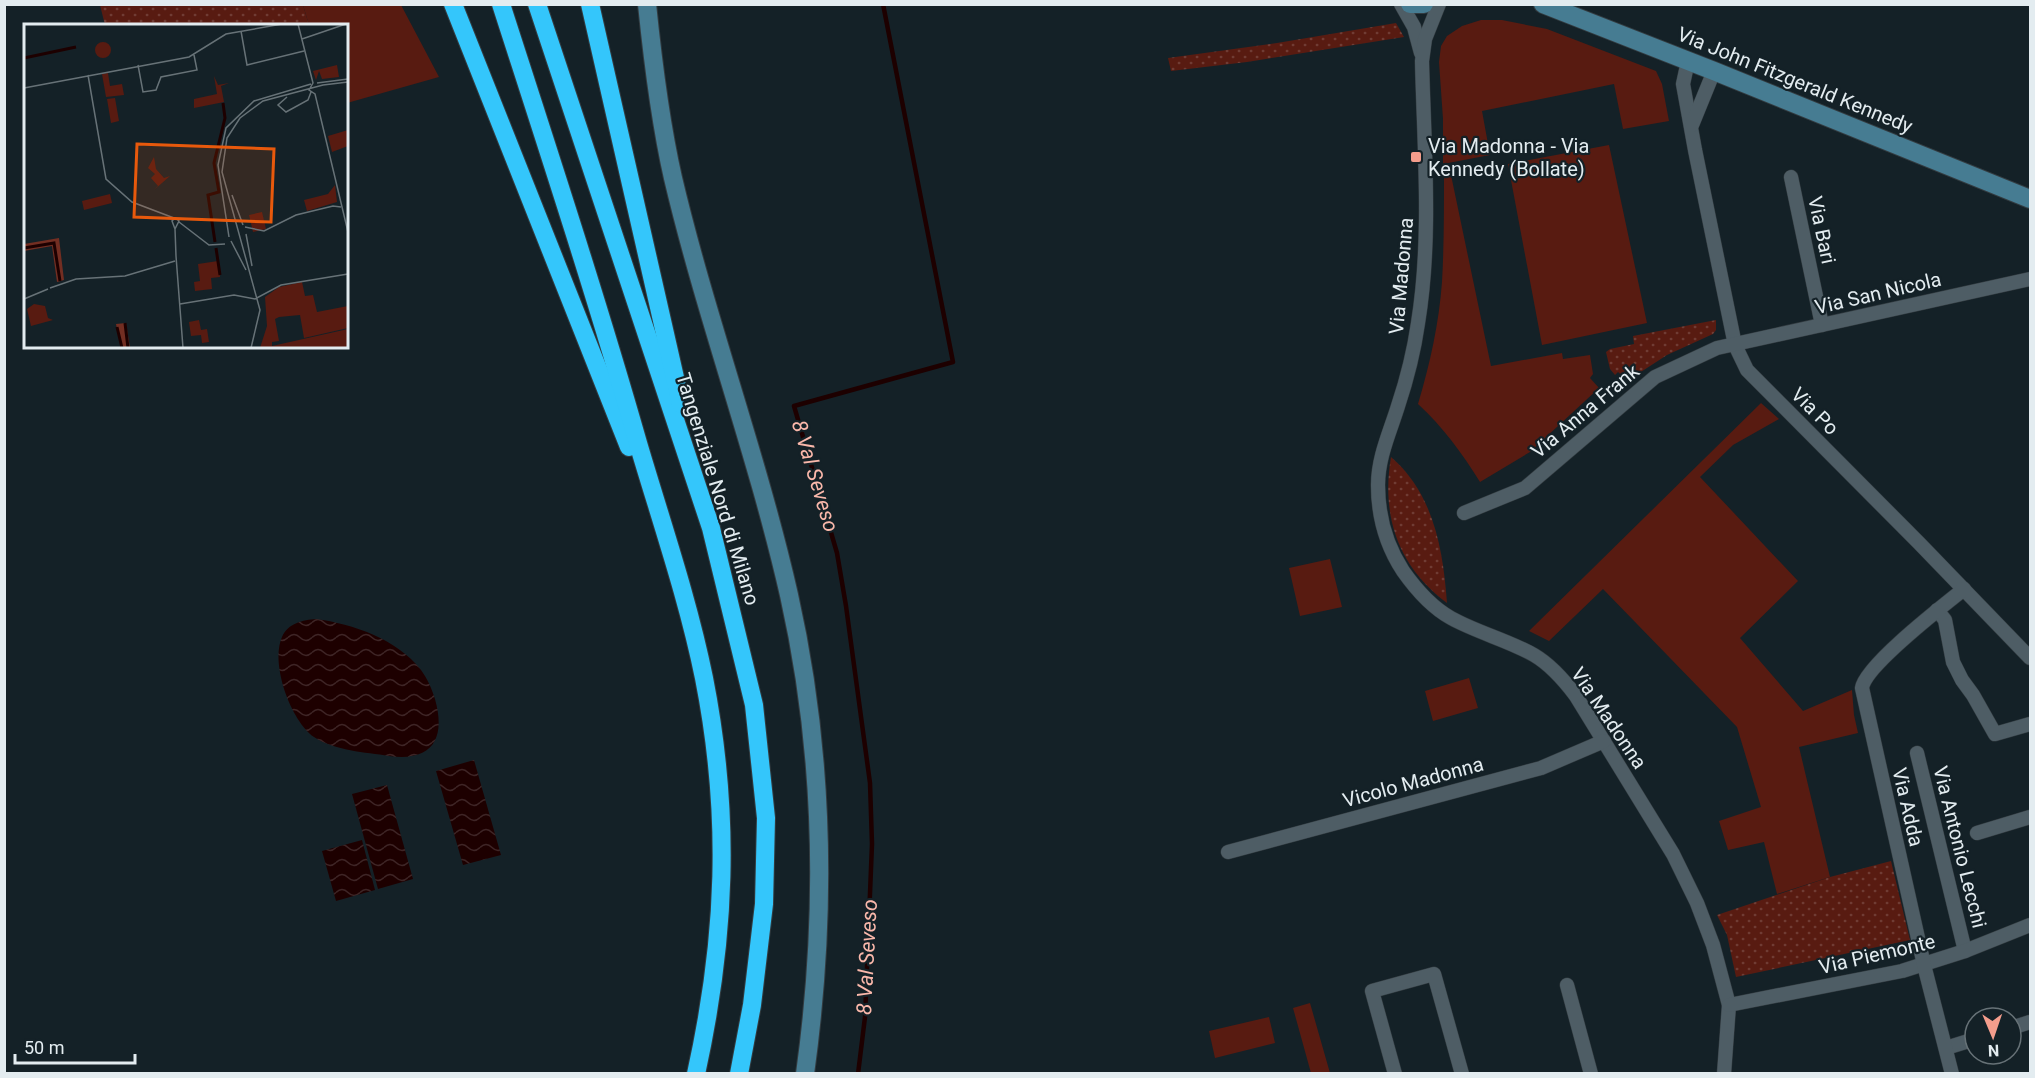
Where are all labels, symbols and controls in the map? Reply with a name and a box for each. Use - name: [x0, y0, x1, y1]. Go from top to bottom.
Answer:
- street label: Via John Fitzgerald Kennedy: [1674, 22, 1917, 138]
- inset map: [24, 24, 348, 348]
- place label: Via Madonna - Via Kennedy (Bollate): [1428, 134, 1589, 181]
- marker: Via Madonna - Via Kennedy (Bollate): [1409, 150, 1423, 164]
- street label: Via Bari: [1803, 194, 1841, 266]
- street label: Via Madonna: [1384, 216, 1418, 336]
- street label: Via San Nicola: [1812, 267, 1944, 319]
- street label: Via Anna Frank: [1526, 358, 1645, 463]
- street label: Tangenziale Nord di Milano: [671, 370, 765, 608]
- street label: Via Po: [1786, 382, 1844, 440]
- water label: 8 Val Seveso: [787, 417, 843, 535]
- street label: Via Madonna: [1566, 663, 1652, 773]
- street label: Vicolo Madonna: [1340, 752, 1486, 812]
- street label: Via Antonio Lecchi: [1928, 764, 1992, 930]
- street label: Via Adda: [1887, 765, 1929, 849]
- water label: 8 Val Seveso: [852, 899, 882, 1015]
- street label: Via Piemonte: [1816, 929, 1938, 979]
- north arrow: [1963, 1006, 2023, 1066]
- scale bar: [15, 1027, 135, 1065]
- text: 50 m: [24, 1037, 64, 1058]
- text: N: [1988, 1041, 1999, 1060]

